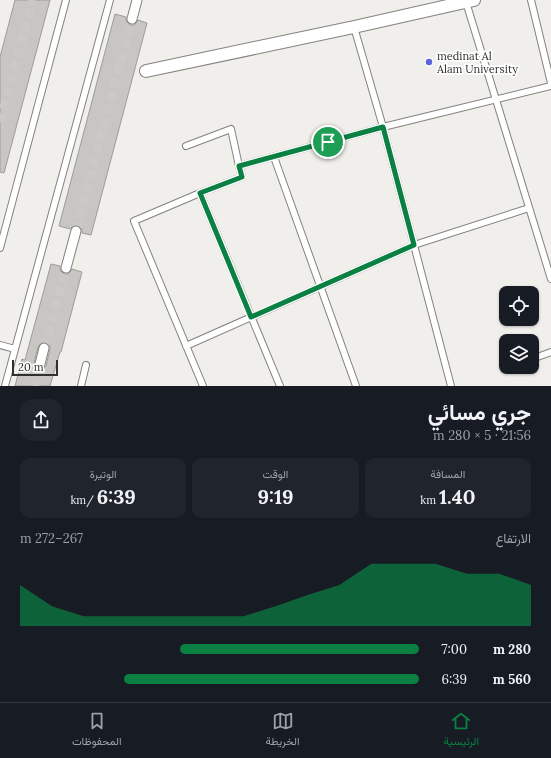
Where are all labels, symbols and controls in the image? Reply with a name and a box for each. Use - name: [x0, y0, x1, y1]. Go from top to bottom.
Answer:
- place label: medinat Al Alam University: [436, 49, 518, 76]
- marker: medinat Al Alam University: [424, 57, 434, 67]
- pin: [311, 125, 345, 159]
- icon: arrive: [317, 131, 339, 153]
- map controls: [499, 286, 539, 374]
- button: locate: [499, 286, 539, 326]
- button: layers: [499, 334, 539, 374]
- scale bar: [12, 358, 58, 377]
- text: 20 m: [18, 360, 43, 374]
- text: جري مسائي: [428, 398, 531, 426]
- button: share: [20, 399, 62, 441]
- text: 21:56 · 5 × 280 m: [433, 427, 531, 444]
- text: الوتيرة: [90, 467, 117, 481]
- text: الوقت: [263, 467, 288, 481]
- text: المسافة: [430, 467, 465, 481]
- text: 6:39: [97, 484, 136, 509]
- text: 9:19: [257, 484, 294, 509]
- text: 1.40: [439, 484, 475, 509]
- text: /km: [70, 493, 97, 507]
- text: km: [420, 493, 439, 507]
- text: 267–272 m: [20, 530, 83, 547]
- text: الارتفاع: [496, 530, 531, 547]
- text: 7:00: [442, 641, 467, 658]
- text: 280 m: [493, 641, 531, 658]
- text: 6:39: [441, 671, 467, 688]
- text: 560 m: [493, 671, 531, 688]
- tab: المحفوظات: [72, 710, 122, 751]
- tab: الخريطة: [266, 710, 300, 751]
- tab: الرئيسية: [443, 710, 479, 751]

